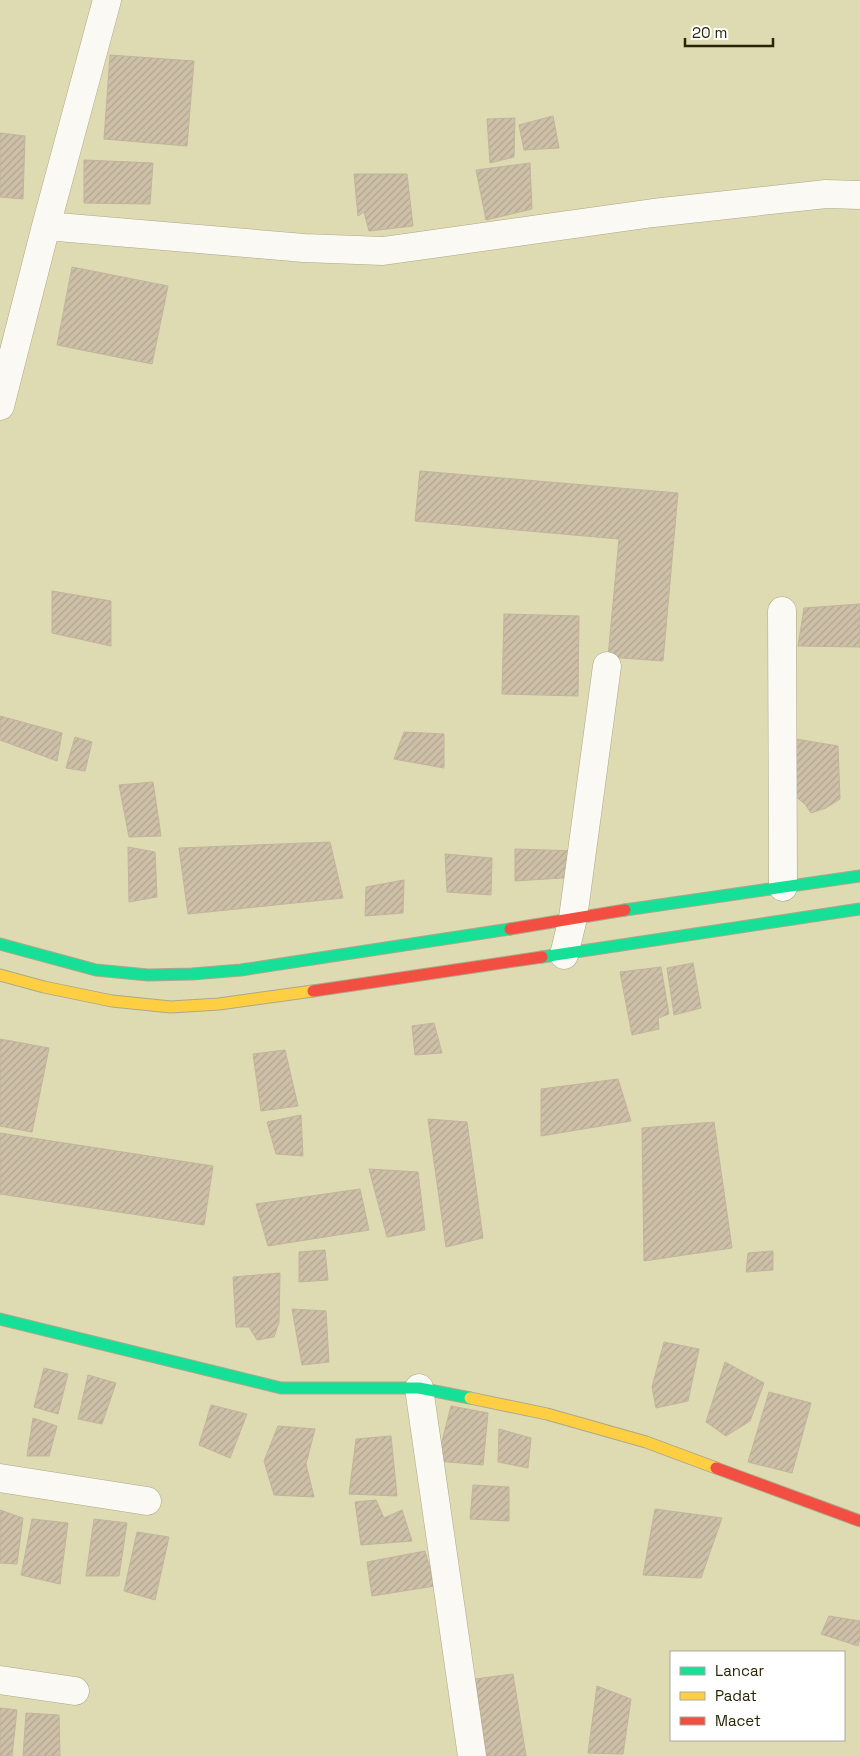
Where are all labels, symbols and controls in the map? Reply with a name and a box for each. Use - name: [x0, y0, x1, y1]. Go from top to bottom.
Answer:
- scale bar: [685, 15, 772, 47]
- text: 20 m: [692, 23, 727, 42]
- legend: [670, 1651, 845, 1741]
- text: Lancar: [715, 1661, 765, 1680]
- text: Padat: [715, 1686, 757, 1705]
- text: Macet: [715, 1711, 761, 1730]

